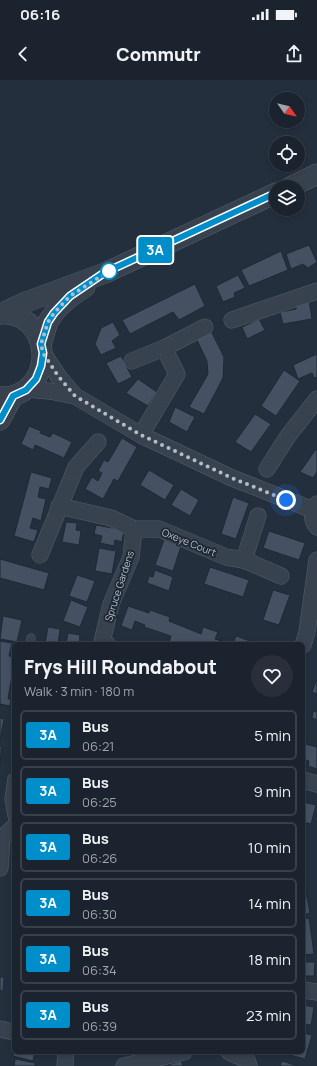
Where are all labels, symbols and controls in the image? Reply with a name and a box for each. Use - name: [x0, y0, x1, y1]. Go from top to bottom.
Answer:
- text: 06:16: [20, 4, 60, 25]
- text: Commutr: [116, 42, 201, 66]
- icon: back: [12, 43, 34, 65]
- icon: share: [283, 43, 305, 65]
- north arrow: [269, 92, 305, 128]
- map controls: [269, 92, 305, 216]
- button: locate: [269, 136, 305, 172]
- button: layers: [269, 180, 305, 216]
- line badge: 3A: [137, 237, 173, 263]
- text: 3A: [146, 240, 164, 259]
- unlabelled marker: [100, 262, 118, 280]
- your location: [276, 490, 296, 510]
- street label: Oxeye Court: [160, 525, 218, 559]
- street label: Spruce Gardens: [101, 549, 137, 623]
- text: Frys Hill Roundabout: [24, 654, 217, 680]
- button: heart: [251, 655, 293, 697]
- text: Walk · 3 min · 180 m: [24, 682, 134, 700]
- text: Bus: [82, 716, 109, 737]
- text: 3A: [39, 725, 57, 744]
- text: 5 min: [254, 725, 291, 746]
- text: 06:21: [82, 737, 114, 755]
- text: Bus: [82, 772, 109, 793]
- text: 3A: [39, 781, 57, 800]
- text: 9 min: [254, 781, 291, 802]
- text: 06:25: [82, 793, 117, 811]
- text: Bus: [82, 828, 109, 849]
- text: 3A: [39, 837, 57, 856]
- text: 10 min: [248, 837, 291, 858]
- text: 06:26: [82, 849, 117, 867]
- text: Bus: [82, 884, 109, 905]
- text: 3A: [39, 893, 57, 912]
- text: 14 min: [248, 893, 291, 914]
- text: 06:30: [82, 905, 117, 923]
- text: Bus: [82, 940, 109, 961]
- text: 3A: [39, 949, 57, 968]
- text: 18 min: [248, 949, 291, 970]
- text: 06:34: [82, 961, 117, 979]
- text: Bus: [82, 996, 109, 1017]
- text: 3A: [39, 1005, 57, 1024]
- text: 23 min: [246, 1005, 291, 1026]
- text: 06:39: [82, 1017, 117, 1035]

